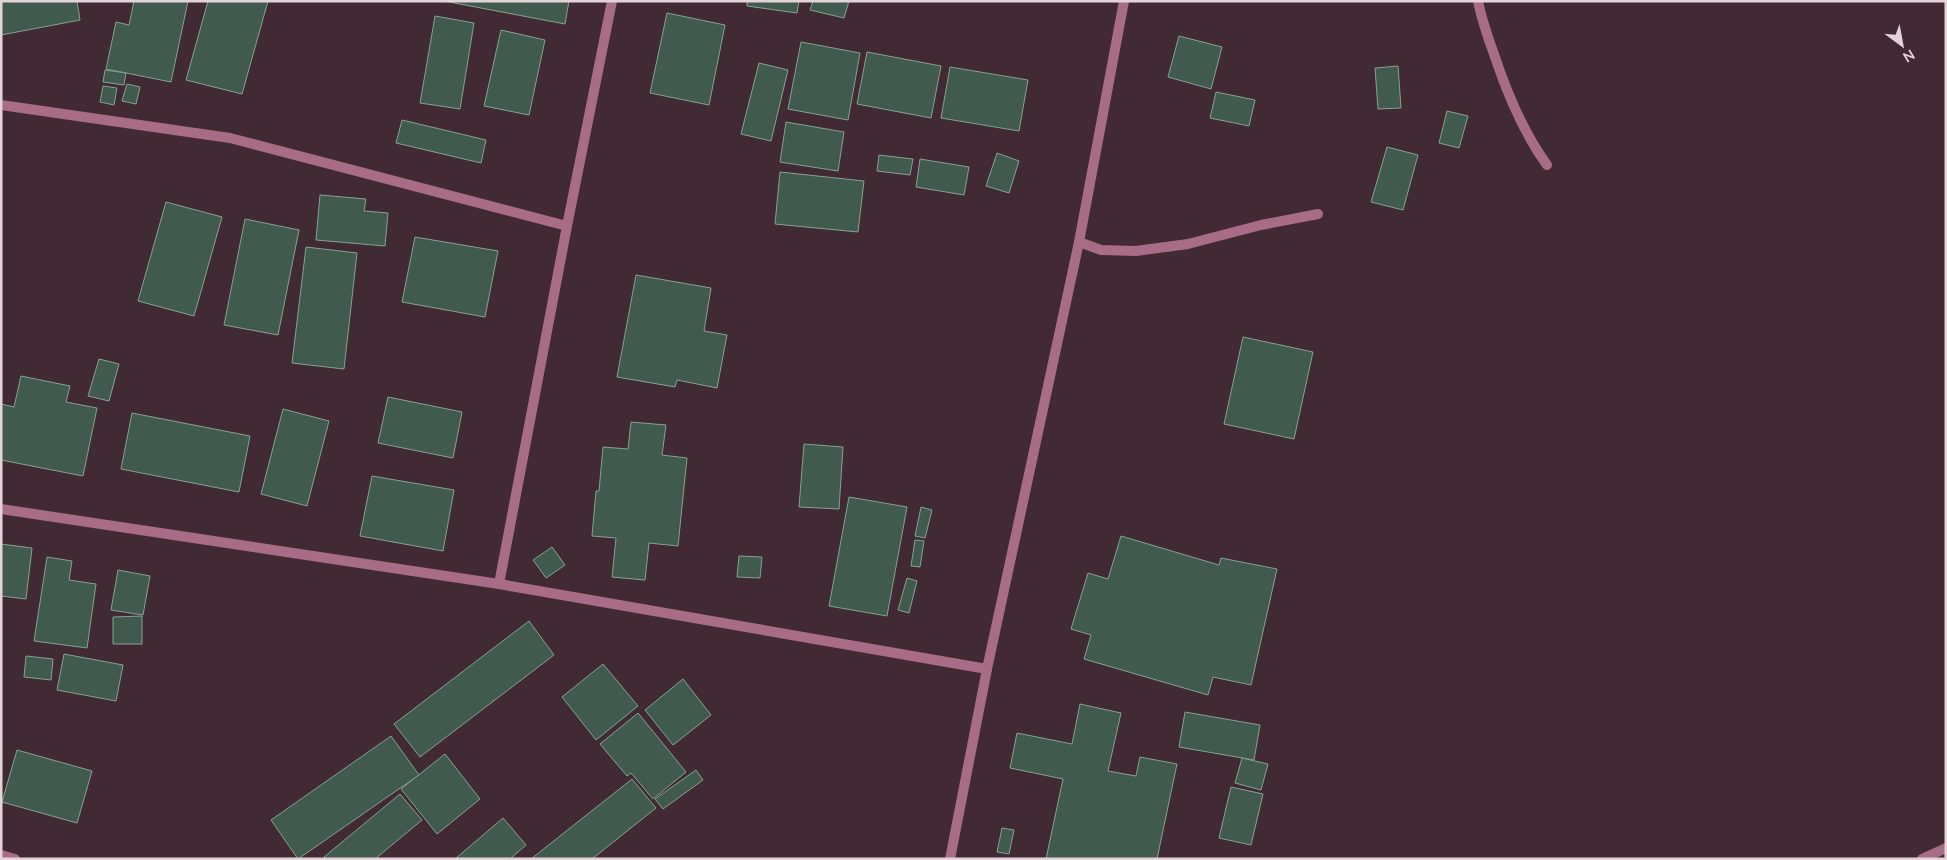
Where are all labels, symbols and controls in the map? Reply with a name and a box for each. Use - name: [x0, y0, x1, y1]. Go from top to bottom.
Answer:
- north arrow: [1877, 20, 1927, 70]
- text: N: [1900, 46, 1918, 66]

